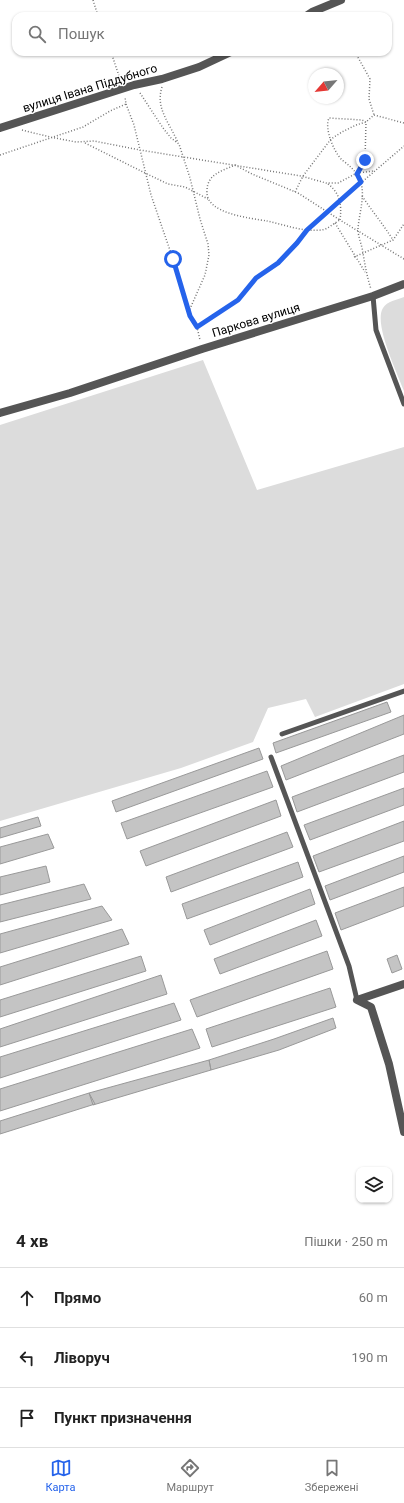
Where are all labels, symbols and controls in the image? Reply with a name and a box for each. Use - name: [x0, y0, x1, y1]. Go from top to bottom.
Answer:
- search box: [12, 12, 392, 56]
- icon: search: [26, 23, 48, 45]
- text: Пошук: [58, 25, 105, 43]
- street label: вулиця Івана Піддубного: [21, 61, 159, 115]
- north arrow: [308, 68, 344, 104]
- route end: [356, 151, 374, 169]
- route start: [164, 250, 182, 268]
- street label: Паркова вулиця: [210, 300, 302, 340]
- map controls: [356, 1167, 392, 1203]
- button: layers: [356, 1167, 392, 1203]
- text: 4 хв: [16, 1231, 48, 1251]
- text: Пішки · 250 m: [304, 1234, 388, 1249]
- icon: ahead: [16, 1287, 38, 1309]
- text: Прямо: [54, 1289, 101, 1307]
- text: 60 m: [359, 1290, 388, 1305]
- icon: left: [16, 1347, 38, 1369]
- text: Ліворуч: [54, 1349, 110, 1367]
- text: 190 m: [351, 1350, 388, 1365]
- icon: arrive: [16, 1407, 38, 1429]
- text: Пункт призначення: [54, 1409, 192, 1427]
- tab: Карта: [46, 1457, 76, 1494]
- tab: Маршрут: [167, 1457, 214, 1494]
- tab: Збережені: [305, 1457, 358, 1494]

